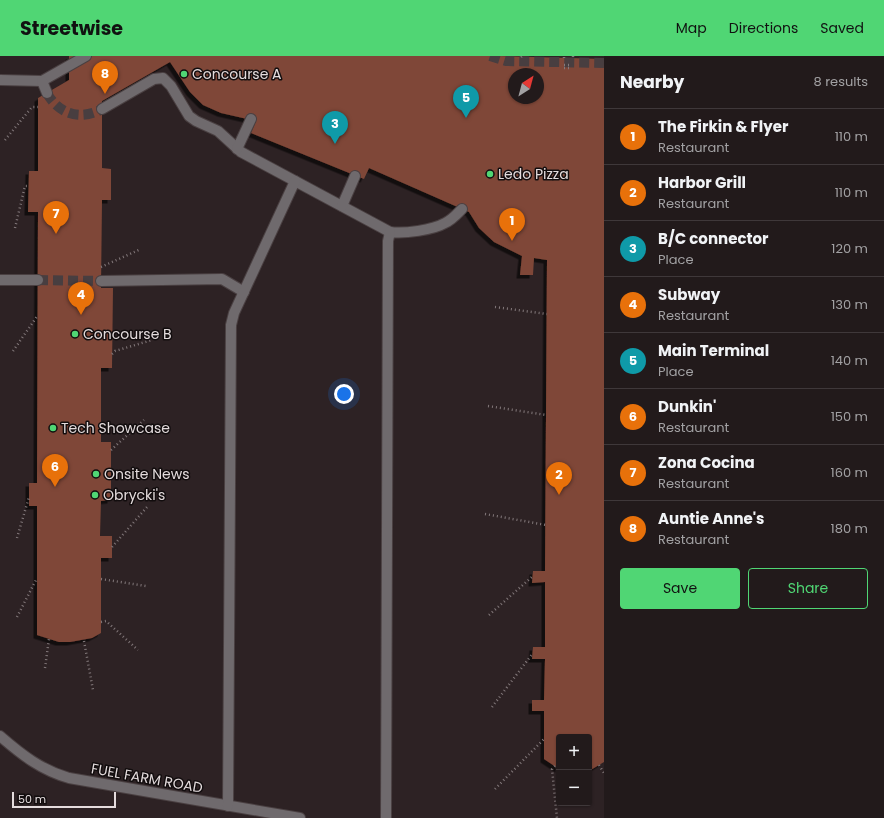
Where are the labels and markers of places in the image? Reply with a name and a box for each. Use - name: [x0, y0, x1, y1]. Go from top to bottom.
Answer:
- pin: 8: [92, 61, 118, 94]
- place label: Concourse A: [192, 64, 282, 84]
- marker: Concourse A: [179, 69, 189, 79]
- pin: 5: [453, 85, 479, 118]
- pin: 3: [322, 111, 348, 144]
- place label: Ledo Pizza: [498, 164, 569, 184]
- marker: Ledo Pizza: [485, 169, 495, 179]
- pin: 7: [43, 201, 69, 234]
- pin: 1: [499, 208, 525, 241]
- pin: 4: [68, 282, 94, 315]
- place label: Concourse B: [83, 324, 172, 344]
- marker: Concourse B: [70, 329, 80, 339]
- place label: Tech Showcase: [61, 418, 170, 438]
- marker: Tech Showcase: [48, 423, 58, 433]
- pin: 6: [42, 454, 68, 487]
- pin: 2: [546, 462, 572, 495]
- place label: Onsite News: [104, 464, 190, 484]
- marker: Onsite News: [91, 469, 101, 479]
- place label: Obrycki's: [103, 485, 165, 505]
- marker: Obrycki's: [90, 490, 100, 500]

